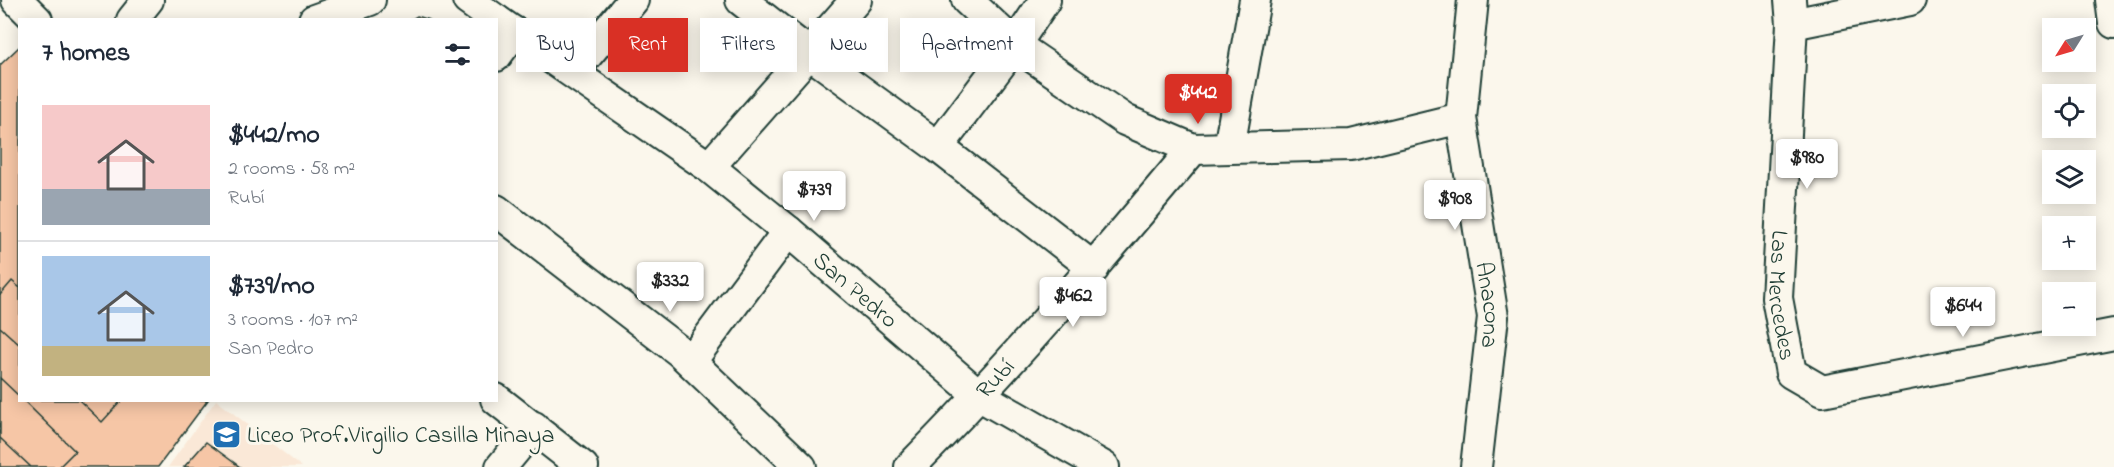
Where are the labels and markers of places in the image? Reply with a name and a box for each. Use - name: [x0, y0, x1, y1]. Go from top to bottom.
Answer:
- pin: $442: [1162, 74, 1234, 125]
- pin: $980: [1771, 139, 1843, 190]
- pin: $739: [778, 171, 850, 222]
- pin: $908: [1419, 180, 1491, 231]
- pin: $332: [634, 262, 706, 313]
- pin: $462: [1037, 277, 1109, 328]
- pin: $644: [1927, 287, 1999, 338]
- school or university icon: Liceo Prof.Virgilio Casilla Minaya: [210, 418, 242, 450]
- place label: Liceo Prof.Virgilio Casilla Minaya: [247, 419, 554, 455]

